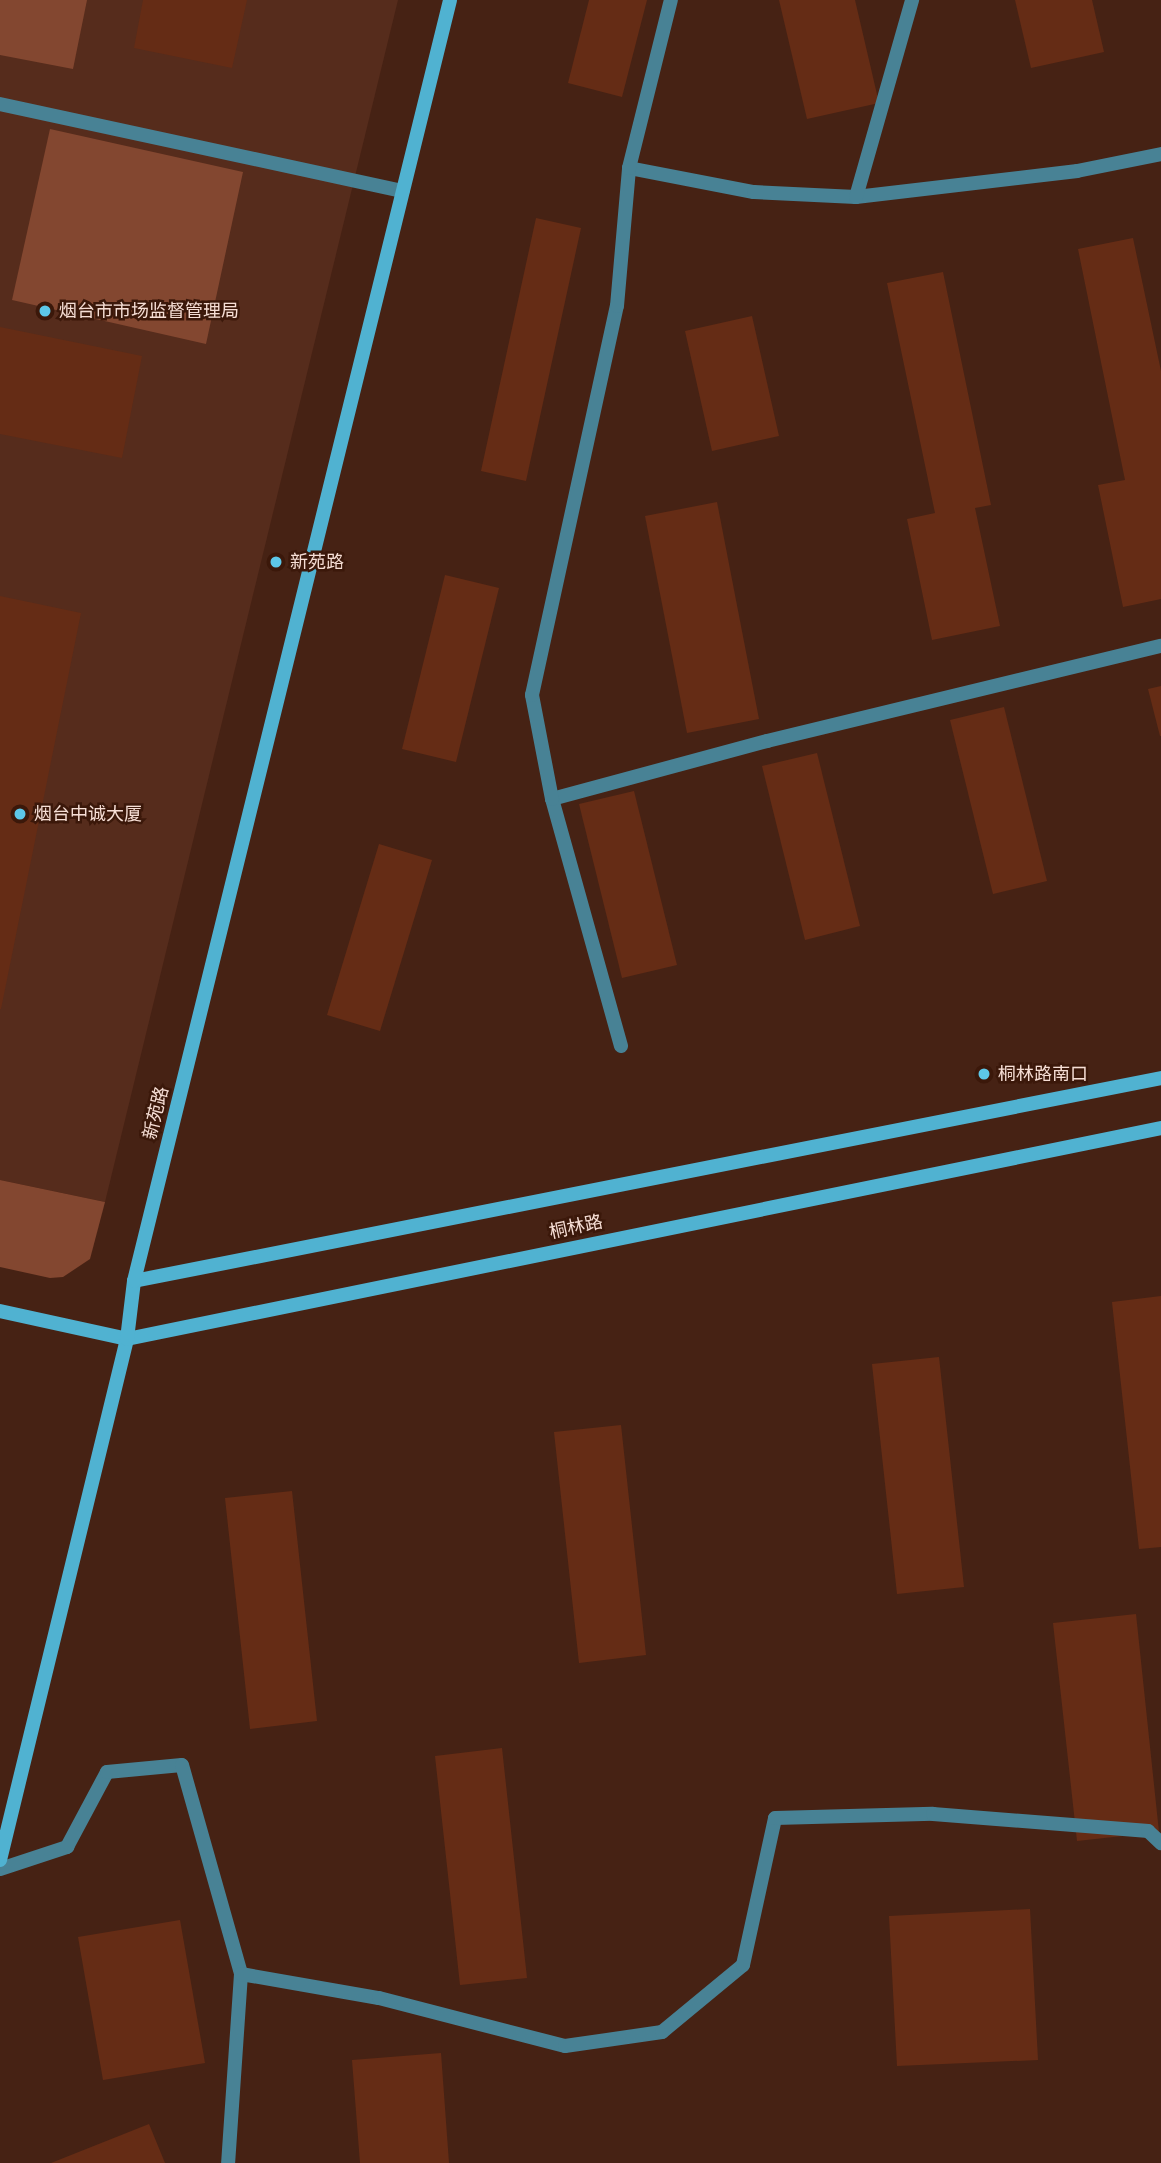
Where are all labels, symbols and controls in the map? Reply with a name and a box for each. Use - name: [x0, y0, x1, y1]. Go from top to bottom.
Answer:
- place label: 烟台市市场监督管理局: [59, 300, 239, 322]
- marker: 烟台市市场监督管理局: [37, 303, 53, 319]
- place label: 新苑路: [290, 551, 344, 573]
- marker: 新苑路: [268, 554, 284, 570]
- place label: 烟台中诚大厦: [34, 803, 142, 825]
- marker: 烟台中诚大厦: [12, 806, 28, 822]
- place label: 桐林路南口: [998, 1063, 1088, 1085]
- marker: 桐林路南口: [976, 1066, 992, 1082]
- street label: 新苑路: [139, 1084, 173, 1142]
- street label: 桐林路: [547, 1211, 605, 1243]

